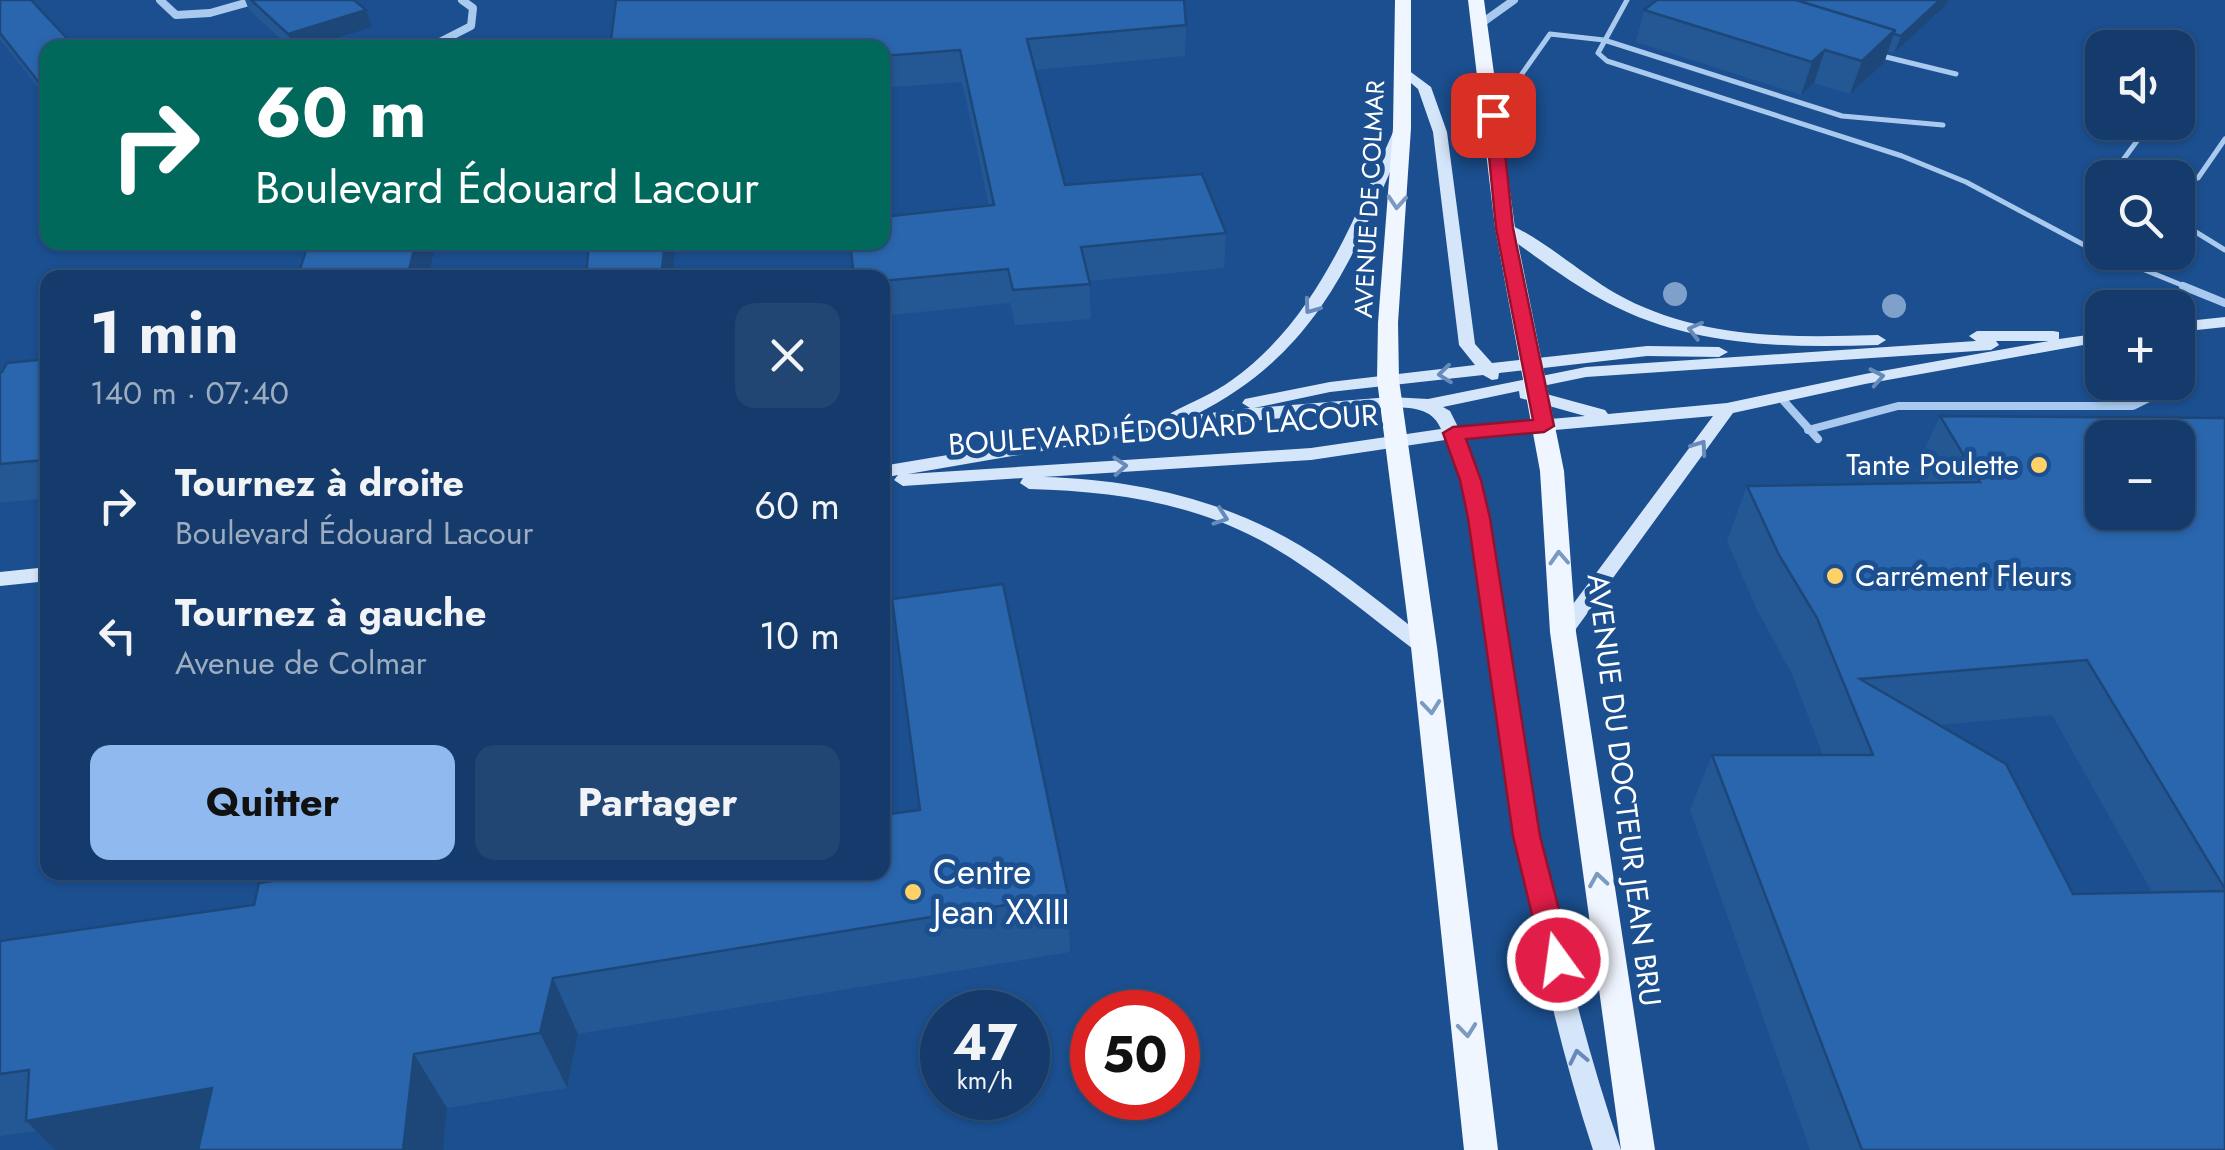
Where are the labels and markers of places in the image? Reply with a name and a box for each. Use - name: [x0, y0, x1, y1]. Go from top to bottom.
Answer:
- pin: [1451, 73, 1536, 158]
- place label: Tante Poulette: [1846, 443, 2019, 486]
- marker: Tante Poulette: [2028, 454, 2050, 476]
- place label: Carrément Fleurs: [1855, 554, 2072, 597]
- marker: Carrément Fleurs: [1824, 565, 1846, 587]
- place label: Centre Jean XXIII: [929, 847, 1070, 937]
- marker: Centre Jean XXIII: [902, 881, 924, 903]

